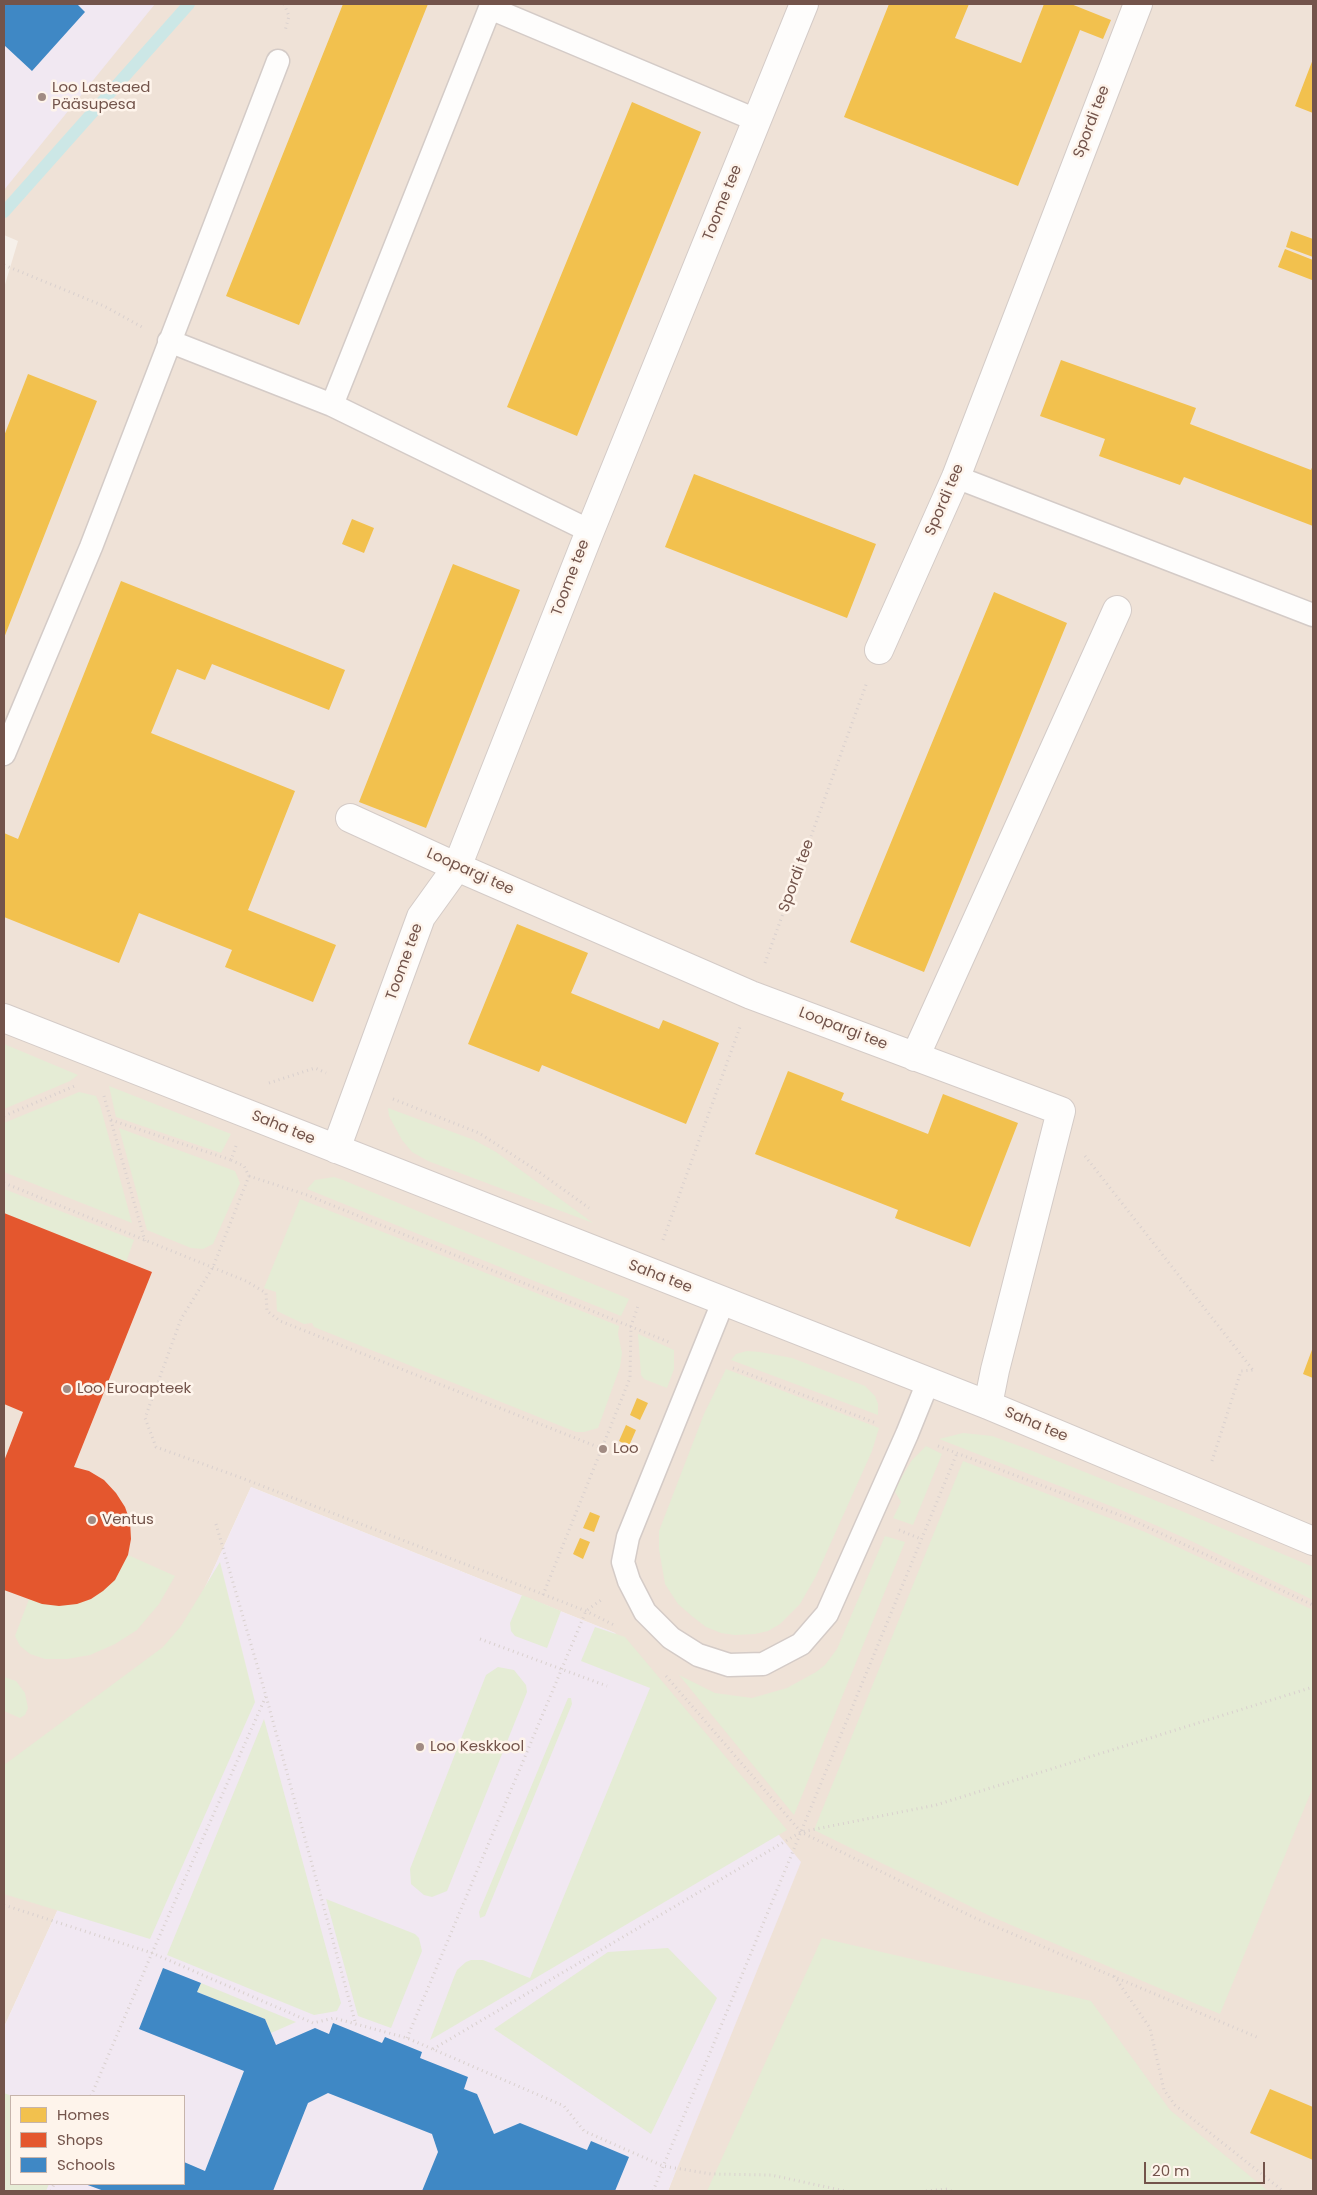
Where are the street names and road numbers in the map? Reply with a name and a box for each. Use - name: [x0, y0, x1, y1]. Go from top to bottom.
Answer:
- street label: Spordi tee: [1070, 83, 1114, 161]
- street label: Toome tee: [700, 162, 746, 244]
- street label: Spordi tee: [922, 461, 968, 539]
- street label: Toome tee: [548, 537, 594, 619]
- street label: Spordi tee: [776, 837, 818, 915]
- street label: Loopargi tee: [424, 845, 516, 899]
- street label: Toome tee: [383, 921, 427, 1003]
- street label: Loopargi tee: [796, 1004, 890, 1054]
- street label: Saha tee: [249, 1107, 317, 1149]
- street label: Saha tee: [626, 1257, 694, 1297]
- street label: Saha tee: [1002, 1404, 1070, 1446]

